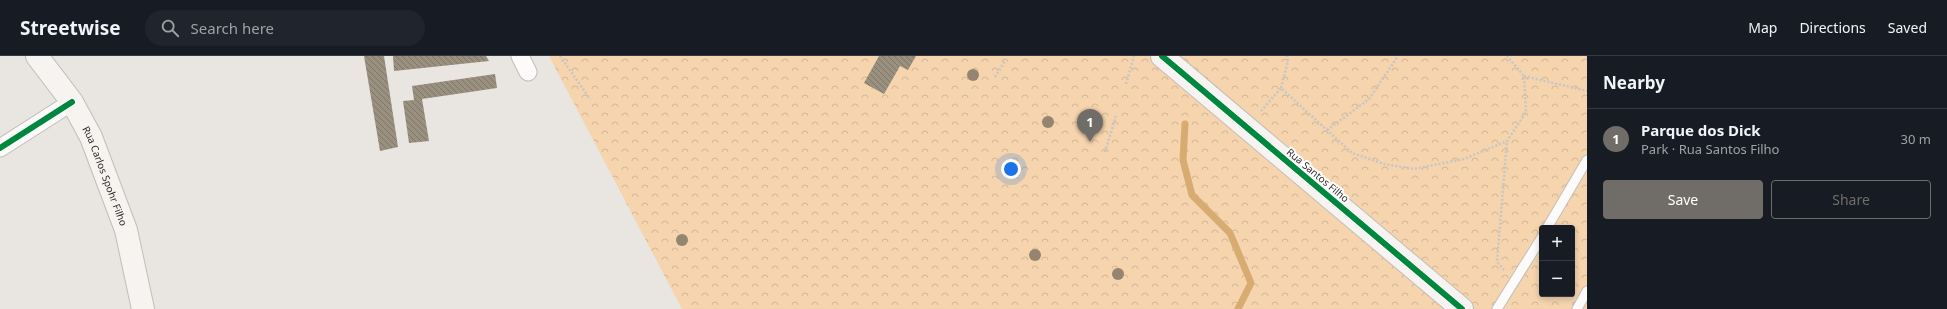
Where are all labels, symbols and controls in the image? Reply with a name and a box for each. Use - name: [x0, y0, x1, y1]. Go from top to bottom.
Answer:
- search box: [145, 10, 425, 46]
- text: Streetwise: [20, 15, 121, 41]
- icon: search: [159, 17, 181, 39]
- text: Search here: [191, 18, 274, 38]
- text: Map: [1748, 18, 1777, 37]
- text: Directions: [1799, 18, 1866, 37]
- text: Saved: [1888, 18, 1927, 37]
- text: Nearby: [1603, 71, 1665, 94]
- pin: 1: [1077, 109, 1103, 142]
- text: Parque dos Dick: [1641, 120, 1761, 140]
- street label: Rua Carlos Spohr Filho: [79, 123, 131, 228]
- text: 1: [1612, 130, 1620, 148]
- text: 30 m: [1901, 130, 1931, 148]
- text: Park · Rua Santos Filho: [1641, 140, 1780, 158]
- street label: Rua Santos Filho: [1284, 145, 1352, 205]
- your location: [1001, 159, 1021, 179]
- button: Save: [1603, 180, 1763, 219]
- button: Share: [1771, 180, 1931, 219]
- map controls: [1539, 225, 1575, 297]
- button: +: [1539, 225, 1575, 261]
- button: −: [1539, 261, 1575, 297]

